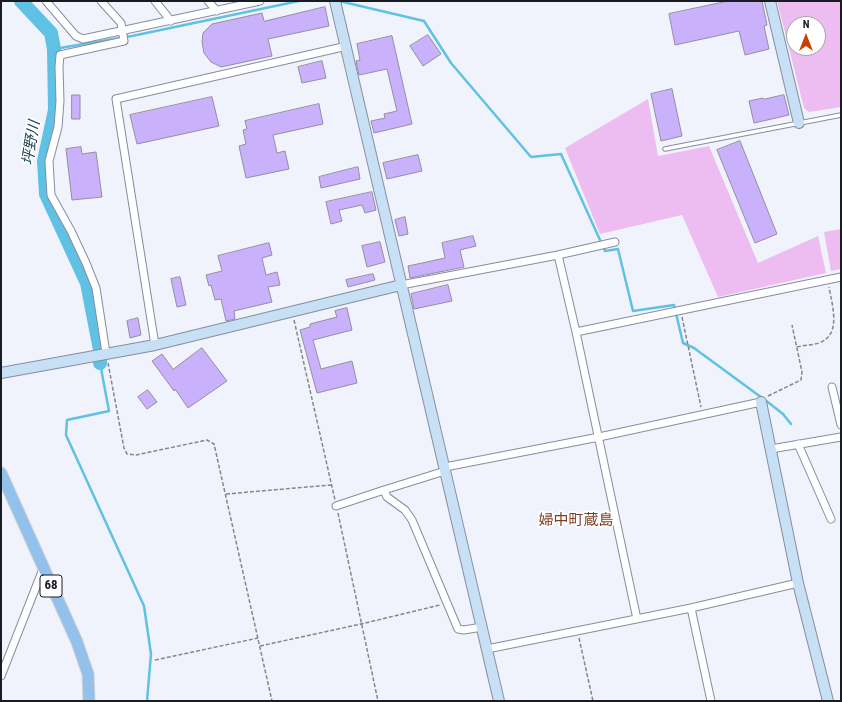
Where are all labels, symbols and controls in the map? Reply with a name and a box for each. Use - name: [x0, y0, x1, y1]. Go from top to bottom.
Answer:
- north arrow: [786, 16, 826, 56]
- text: N: [803, 18, 809, 31]
- water label: 坪野川: [20, 119, 44, 167]
- district label: 婦中町蔵島: [539, 512, 613, 530]
- road number: 68: [40, 575, 62, 597]

